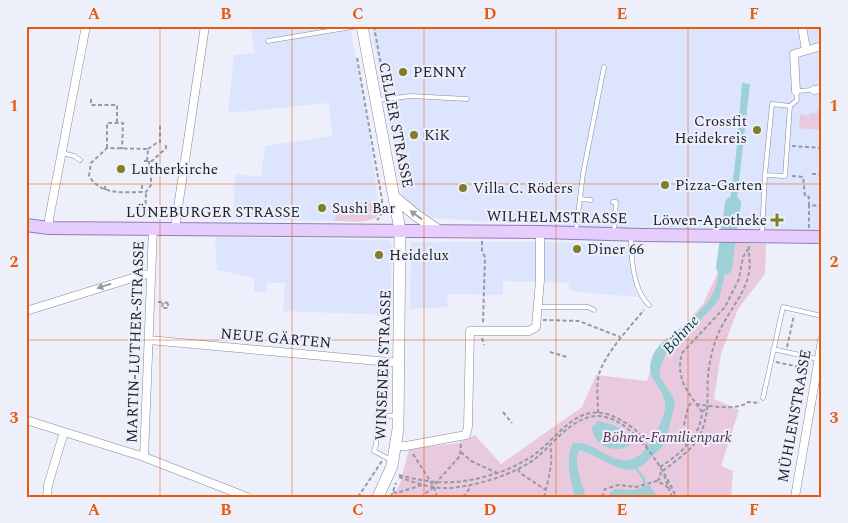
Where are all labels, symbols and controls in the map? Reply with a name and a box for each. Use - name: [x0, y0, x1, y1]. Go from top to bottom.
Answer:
- text: A: [88, 2, 101, 26]
- text: B: [220, 2, 232, 26]
- text: C: [352, 2, 364, 26]
- text: D: [484, 2, 497, 26]
- text: E: [617, 2, 627, 26]
- text: F: [749, 2, 759, 26]
- street label: CELLER STRASSE: [372, 60, 419, 190]
- place label: PENNY: [413, 61, 467, 84]
- marker: PENNY: [397, 66, 409, 78]
- text: 1: [10, 94, 18, 118]
- text: 1: [830, 94, 838, 118]
- place label: Crossfit Heidekreis: [674, 110, 747, 150]
- place label: KiK: [424, 124, 450, 147]
- marker: Crossfit Heidekreis: [751, 124, 763, 136]
- marker: KiK: [408, 129, 420, 141]
- place label: Lutherkirche: [131, 158, 218, 181]
- marker: Lutherkirche: [115, 163, 127, 175]
- place label: Pizza-Garten: [675, 174, 763, 197]
- place label: Villa C. Röders: [473, 177, 573, 200]
- marker: Pizza-Garten: [659, 179, 671, 191]
- marker: Villa C. Röders: [457, 182, 469, 194]
- place label: Sushi Bar: [332, 197, 395, 220]
- street label: LÜNEBURGER STRASSE: [126, 201, 300, 224]
- marker: Sushi Bar: [316, 202, 328, 214]
- street label: WILHELMSTRASSE: [486, 205, 628, 230]
- place label: Löwen-Apotheke: [652, 209, 767, 232]
- one-way arrow: [409, 210, 423, 220]
- marker: Löwen-Apotheke: [771, 214, 783, 226]
- place label: Diner 66: [587, 238, 645, 261]
- street label: MARTIN-LUTHER-STRASSE: [120, 240, 151, 444]
- marker: Diner 66: [571, 243, 583, 255]
- place label: Heidelux: [389, 244, 450, 267]
- marker: Heidelux: [373, 249, 385, 261]
- text: 2: [10, 250, 19, 274]
- text: 2: [830, 250, 839, 274]
- one-way arrow: [97, 283, 112, 291]
- street label: WINSENER STRASSE: [369, 289, 398, 441]
- water label: Böhme: [657, 310, 705, 360]
- street label: NEUE GÄRTEN: [219, 322, 332, 355]
- street label: MÜHLENSTRASSE: [771, 348, 818, 484]
- text: 3: [10, 406, 19, 430]
- text: 3: [830, 406, 839, 430]
- park label: Böhme-Familienpark: [602, 426, 732, 449]
- text: A: [88, 498, 101, 522]
- text: B: [220, 498, 232, 522]
- text: C: [352, 498, 364, 522]
- text: D: [484, 498, 497, 522]
- text: E: [617, 498, 627, 522]
- text: F: [749, 498, 759, 522]

